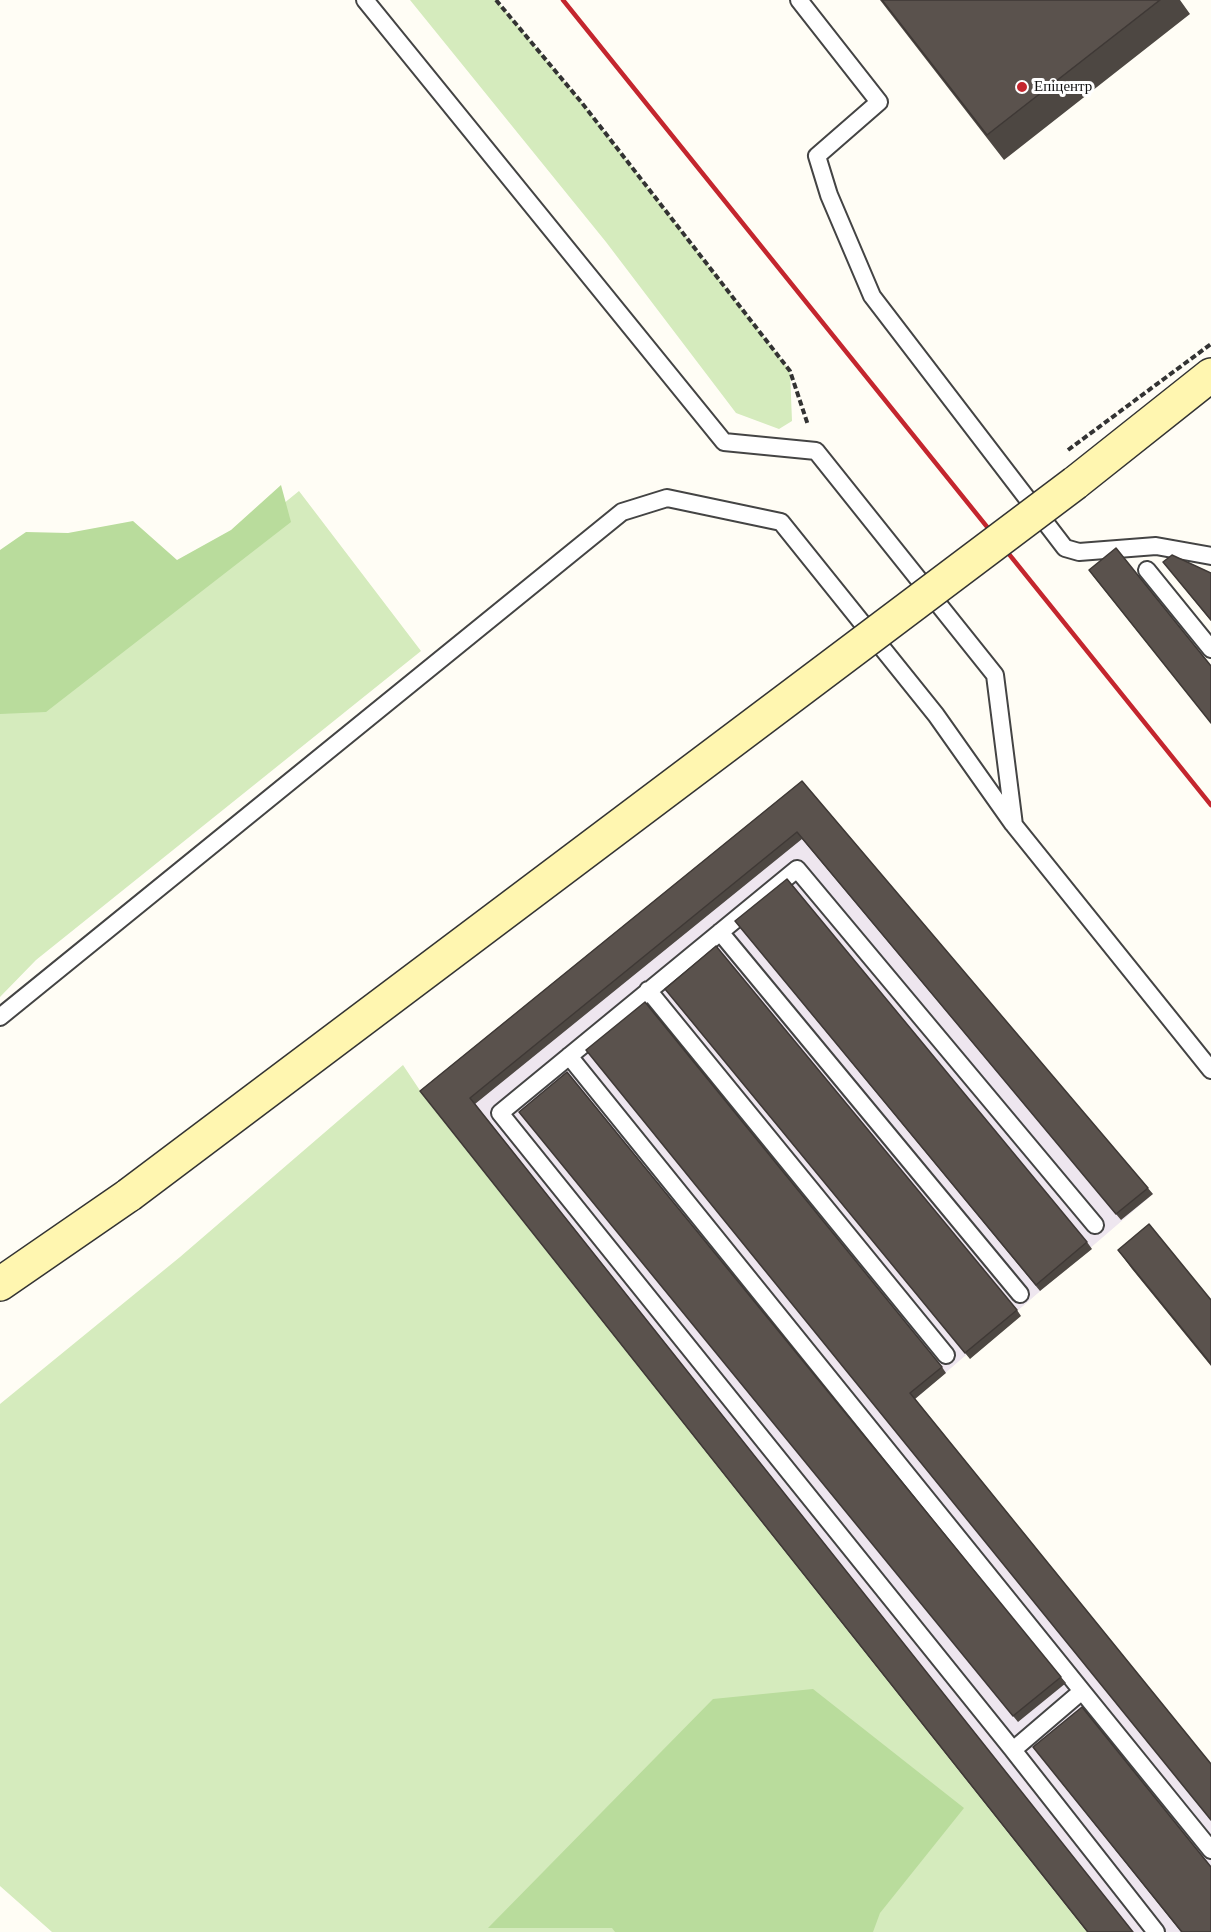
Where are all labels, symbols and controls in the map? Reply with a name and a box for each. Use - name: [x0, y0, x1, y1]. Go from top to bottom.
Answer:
- place label: Епіцентр: [1034, 78, 1092, 96]
- marker: Епіцентр: [1015, 80, 1029, 94]

